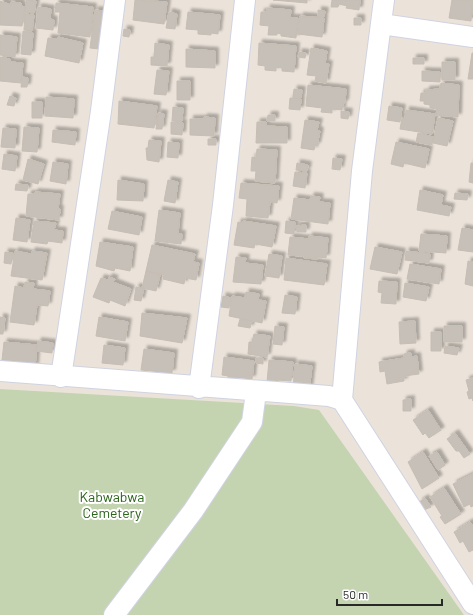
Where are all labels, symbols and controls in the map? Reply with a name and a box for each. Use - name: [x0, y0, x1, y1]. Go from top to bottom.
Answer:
- park label: Kabwabwa Cemetery: [80, 488, 144, 521]
- scale bar: [337, 581, 442, 607]
- text: 50 m: [343, 587, 368, 601]

